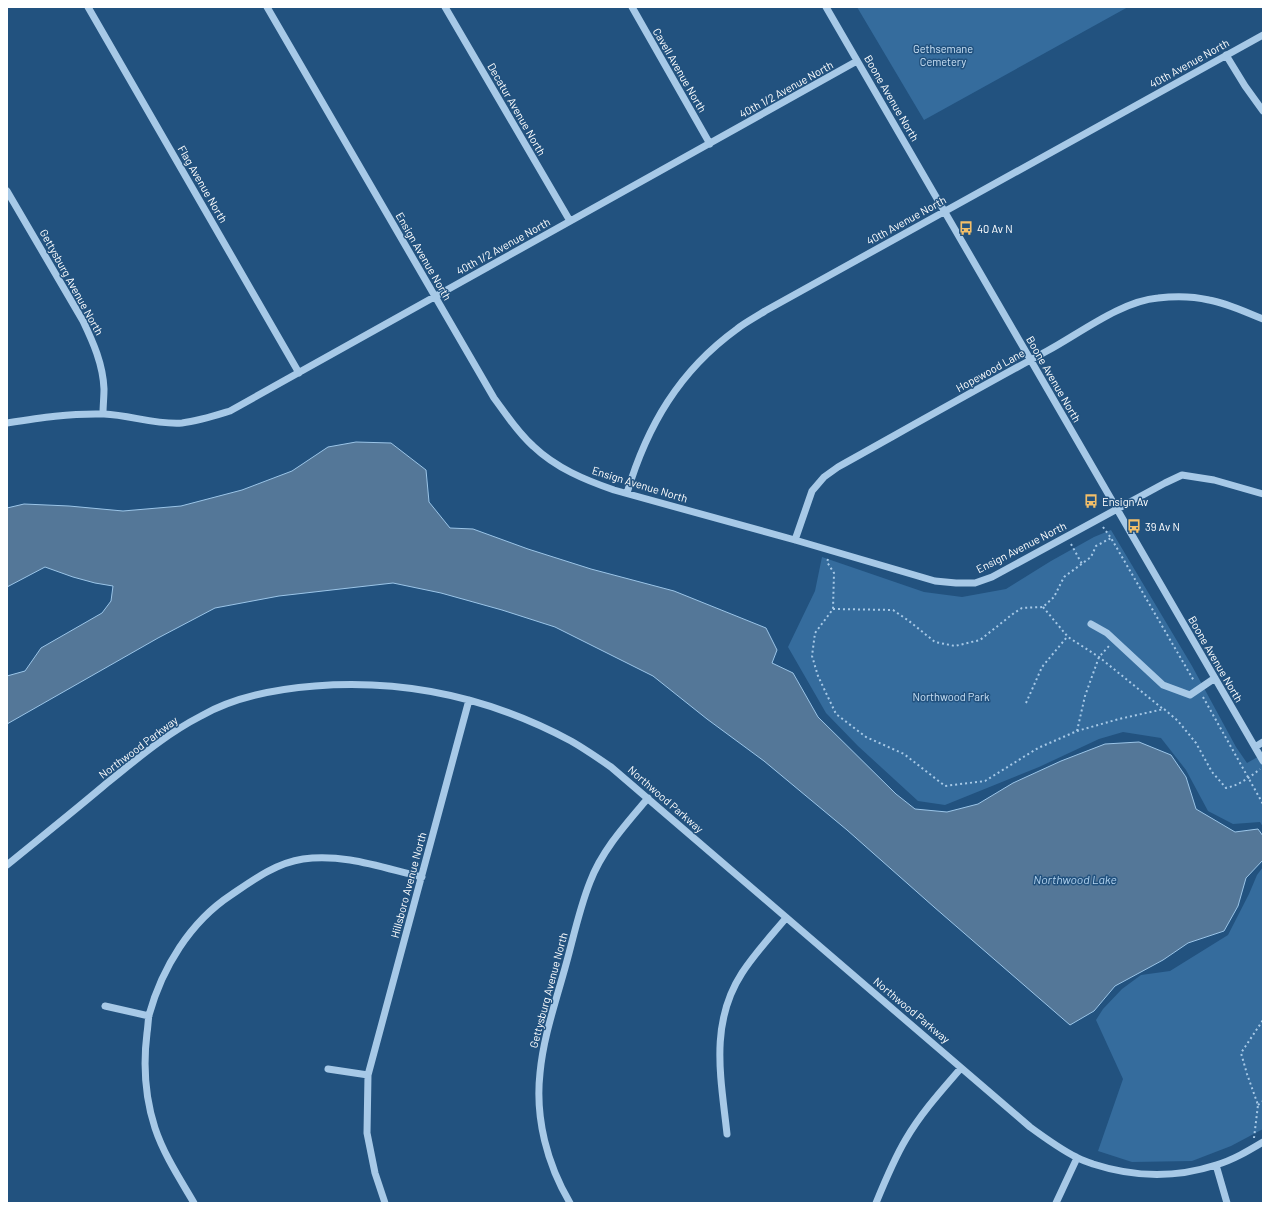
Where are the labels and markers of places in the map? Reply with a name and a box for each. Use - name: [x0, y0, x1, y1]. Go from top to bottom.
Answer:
- bus stop icon: 40 Av N: [958, 220, 974, 236]
- place label: 40 Av N: [977, 222, 1013, 235]
- bus stop icon: Ensign Av: [1083, 493, 1099, 509]
- place label: Ensign Av: [1102, 495, 1148, 508]
- bus stop icon: 39 Av N: [1126, 518, 1142, 534]
- place label: 39 Av N: [1145, 520, 1180, 533]

